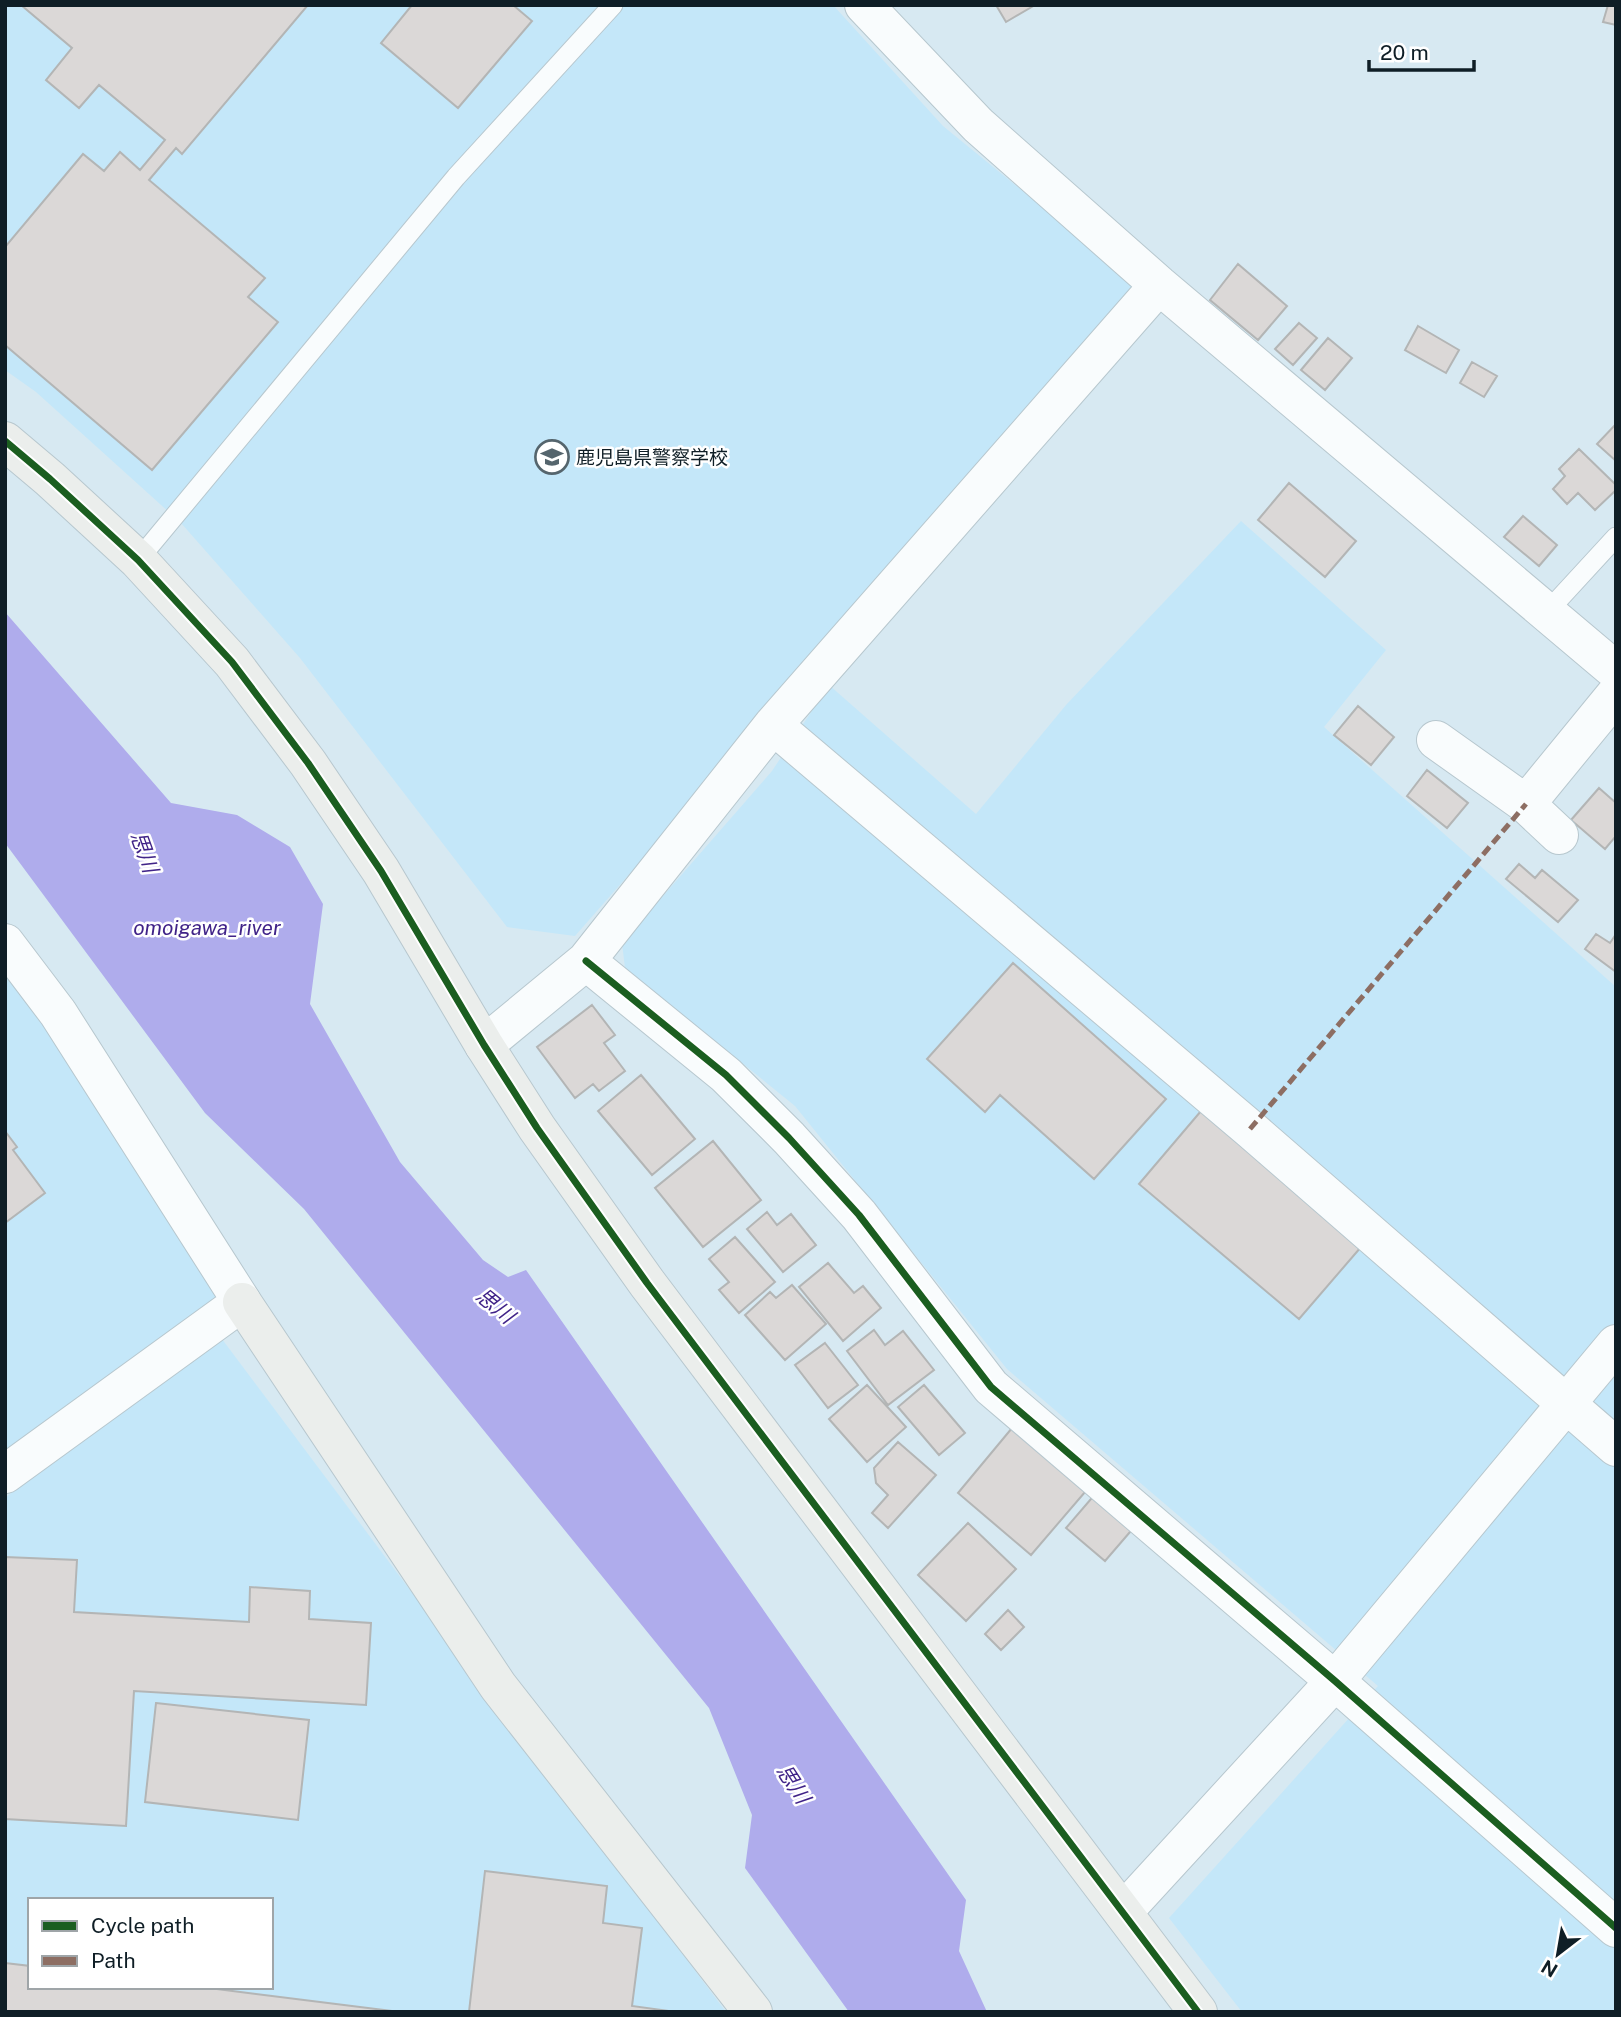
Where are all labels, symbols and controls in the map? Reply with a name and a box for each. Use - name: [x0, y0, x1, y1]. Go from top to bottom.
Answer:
- scale bar: [1369, 28, 1474, 72]
- text: 20 m: [1380, 40, 1429, 65]
- school or university icon: 鹿児島県警察学校: [533, 438, 571, 476]
- place label: 鹿児島県警察学校: [576, 446, 728, 468]
- water label: 思川: [126, 828, 164, 878]
- water label: omoigawa_river: [133, 915, 282, 940]
- water label: 思川: [471, 1283, 521, 1330]
- water label: 思川: [771, 1759, 816, 1810]
- legend: [28, 1898, 273, 1989]
- text: Cycle path: [91, 1913, 194, 1938]
- north arrow: [1523, 1919, 1593, 1989]
- text: Path: [91, 1948, 136, 1973]
- text: N: [1537, 1955, 1561, 1982]

